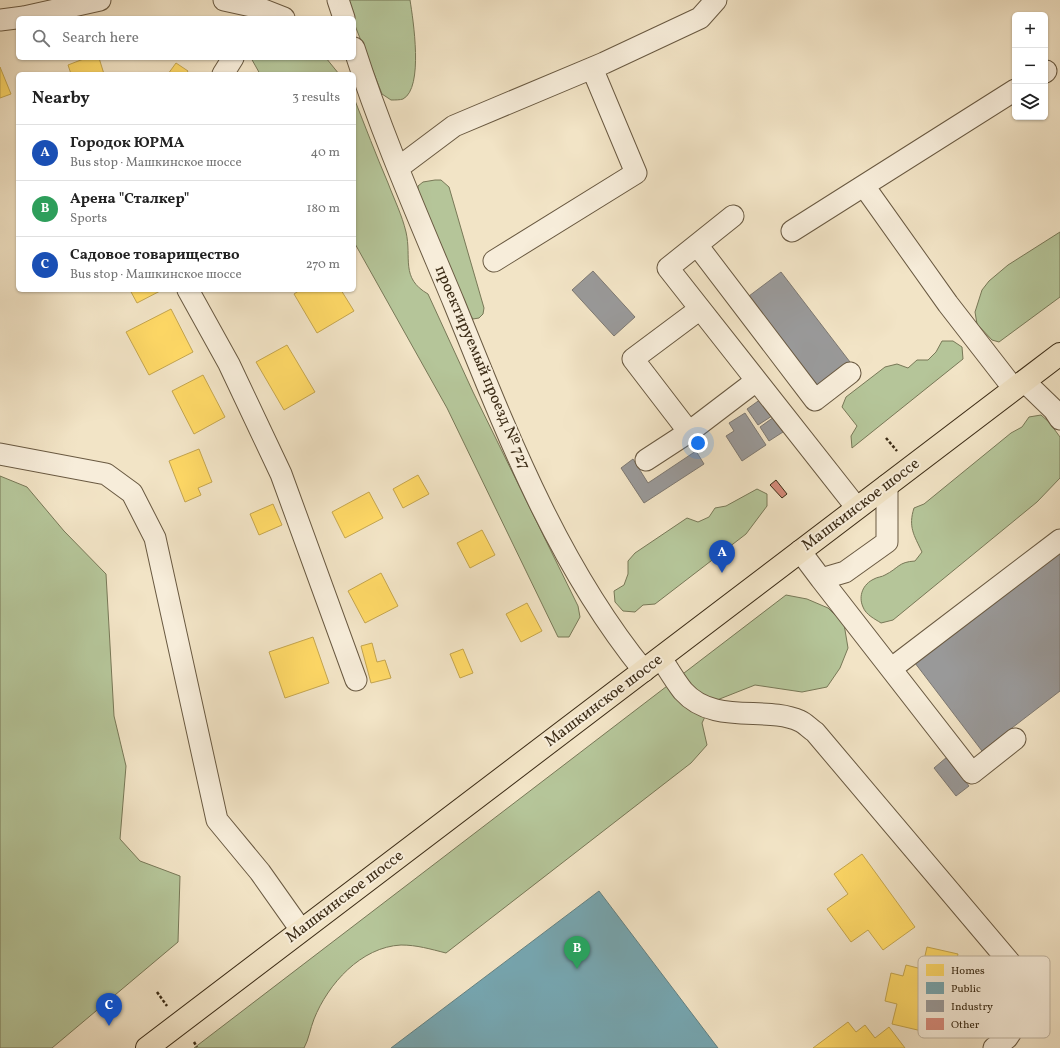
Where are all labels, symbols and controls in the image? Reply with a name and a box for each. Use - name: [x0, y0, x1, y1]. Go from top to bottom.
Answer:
- map controls: [1012, 12, 1048, 120]
- button: +: [1012, 12, 1048, 48]
- search box: [16, 16, 356, 60]
- icon: search: [30, 27, 52, 49]
- text: Search here: [62, 28, 139, 49]
- button: −: [1012, 48, 1048, 84]
- button: layers: [1012, 84, 1048, 120]
- text: Nearby: [32, 87, 90, 110]
- text: 3 results: [292, 89, 340, 107]
- text: Городок ЮРМА: [70, 133, 184, 154]
- text: A: [40, 144, 50, 162]
- text: 40 m: [311, 144, 340, 162]
- text: Bus stop · Машкинское шоссе: [70, 154, 242, 172]
- text: Арена "Сталкер": [70, 189, 189, 210]
- text: B: [41, 200, 49, 218]
- text: 180 m: [306, 200, 340, 218]
- text: Sports: [70, 210, 107, 228]
- text: Садовое товарищество: [70, 245, 240, 266]
- text: C: [41, 256, 49, 274]
- text: 270 m: [306, 256, 340, 274]
- street label: проектируемый проезд № 727: [429, 262, 535, 474]
- text: Bus stop · Машкинское шоссе: [70, 266, 242, 284]
- your location: [688, 433, 708, 453]
- street label: Машкинское шоссе: [797, 453, 925, 557]
- pin: A: [709, 540, 735, 573]
- street label: Машкинское шоссе: [540, 649, 668, 753]
- street label: Машкинское шоссе: [281, 845, 409, 949]
- pin: B: [564, 936, 590, 969]
- legend: [918, 956, 1050, 1038]
- text: Homes: [951, 964, 985, 979]
- text: Public: [951, 982, 981, 997]
- pin: C: [96, 993, 122, 1026]
- text: Industry: [951, 1000, 993, 1015]
- text: Other: [951, 1018, 980, 1033]

